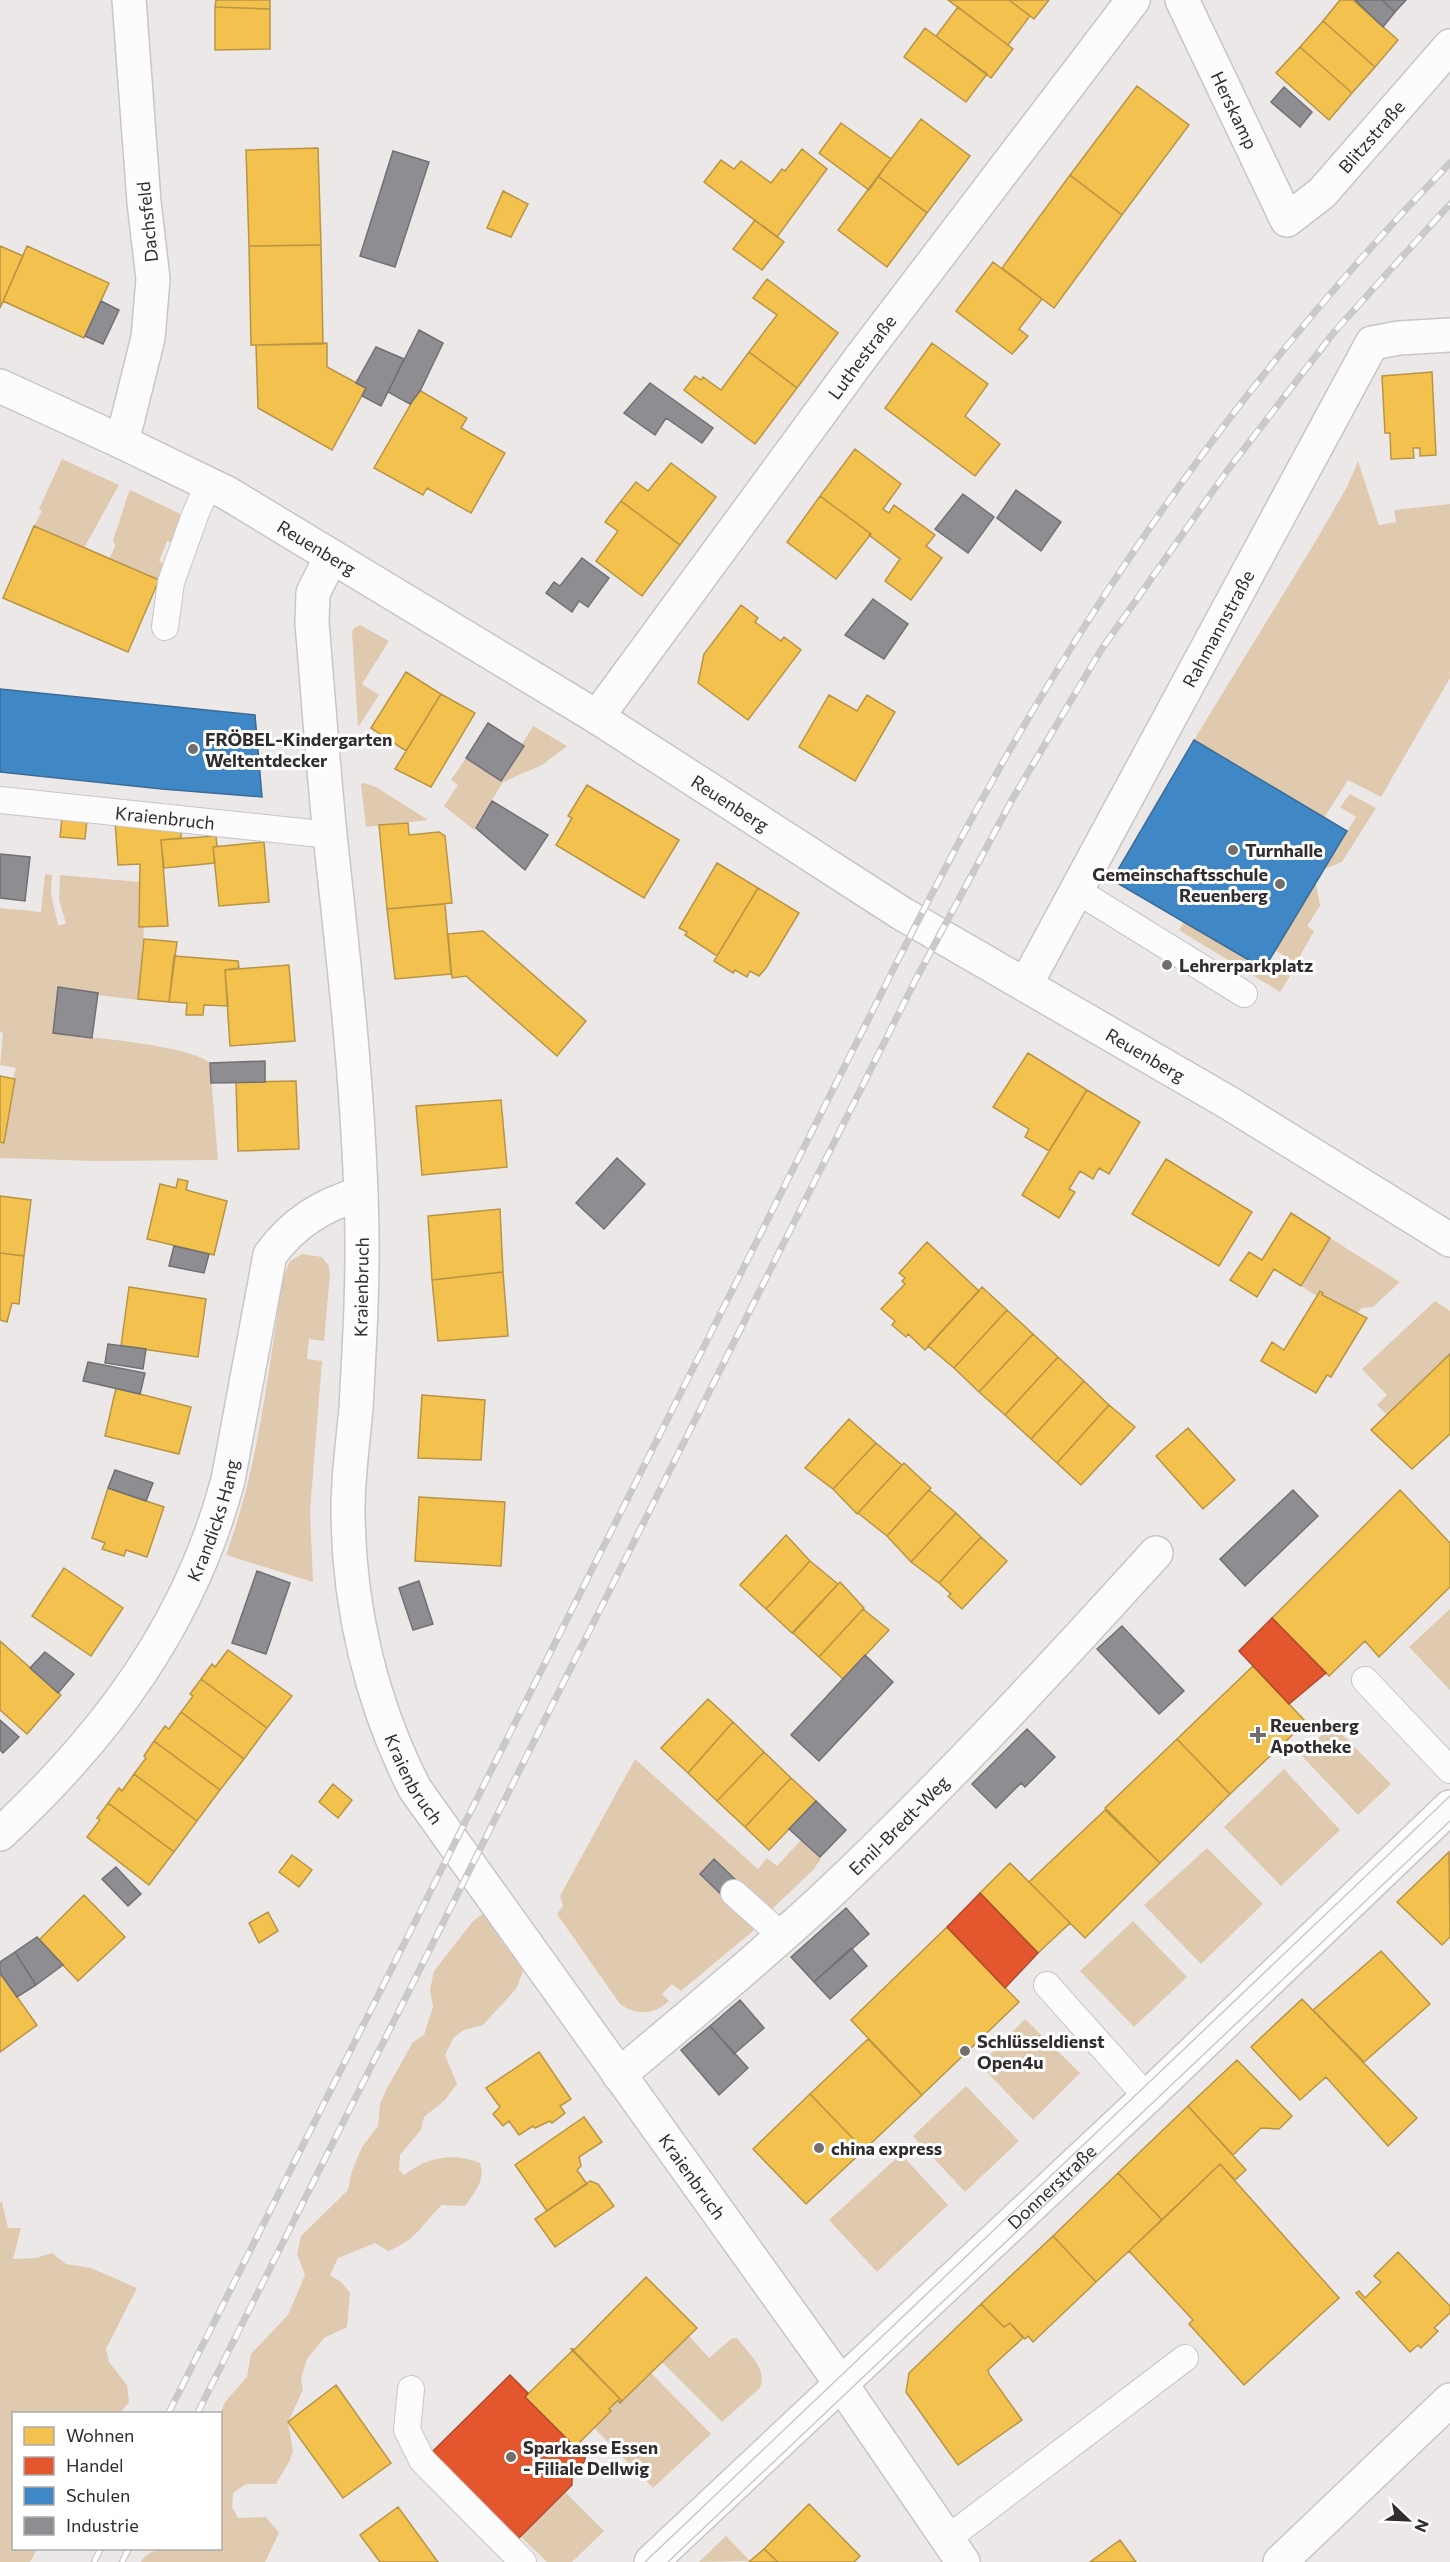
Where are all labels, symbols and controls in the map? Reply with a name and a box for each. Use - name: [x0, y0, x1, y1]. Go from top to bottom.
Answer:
- street label: Herskamp: [1207, 68, 1262, 153]
- street label: Blitzstraße: [1334, 95, 1409, 177]
- street label: Dachsfeld: [132, 180, 162, 264]
- street label: Luthestraße: [823, 310, 901, 403]
- street label: Reuenberg: [274, 515, 360, 580]
- street label: Rahmannstraße: [1177, 566, 1258, 691]
- place label: FRÖBEL-Kindergarten Weltentdecker: [205, 728, 392, 771]
- marker: FRÖBEL-Kindergarten Weltentdecker: [186, 742, 200, 756]
- street label: Reuenberg: [687, 770, 773, 836]
- street label: Kraienbruch: [114, 801, 216, 834]
- place label: Turnhalle: [1245, 839, 1323, 861]
- marker: Turnhalle: [1226, 843, 1240, 857]
- place label: Gemeinschaftsschule Reuenberg: [1092, 863, 1268, 906]
- marker: Gemeinschaftsschule Reuenberg: [1273, 877, 1287, 891]
- place label: Lehrerparkplatz: [1179, 954, 1313, 976]
- marker: Lehrerparkplatz: [1160, 958, 1174, 972]
- street label: Reuenberg: [1102, 1023, 1189, 1086]
- street label: Kraienbruch: [349, 1237, 373, 1337]
- street label: Krandicks Hang: [182, 1457, 243, 1585]
- place label: Reuenberg Apotheke: [1270, 1714, 1359, 1757]
- marker: Reuenberg Apotheke: [1251, 1728, 1265, 1742]
- street label: Kraienbruch: [380, 1731, 448, 1828]
- street label: Emil-Bredt-Weg: [844, 1771, 953, 1880]
- place label: Schlüsseldienst Open4u: [977, 2030, 1105, 2073]
- marker: Schlüsseldienst Open4u: [958, 2044, 972, 2058]
- street label: Kraienbruch: [654, 2129, 731, 2223]
- place label: china express: [831, 2137, 942, 2159]
- street label: Donnerstraße: [1003, 2140, 1100, 2233]
- marker: china express: [812, 2141, 826, 2155]
- legend: [12, 2412, 222, 2550]
- text: Wohnen: [66, 2424, 134, 2446]
- place label: Sparkasse Essen - Filiale Dellwig: [523, 2436, 658, 2479]
- marker: Sparkasse Essen - Filiale Dellwig: [504, 2450, 518, 2464]
- text: Handel: [66, 2454, 124, 2476]
- text: Schulen: [66, 2484, 130, 2506]
- north arrow: [1378, 2490, 1438, 2550]
- text: Industrie: [66, 2514, 139, 2536]
- text: N: [1411, 2517, 1433, 2535]

